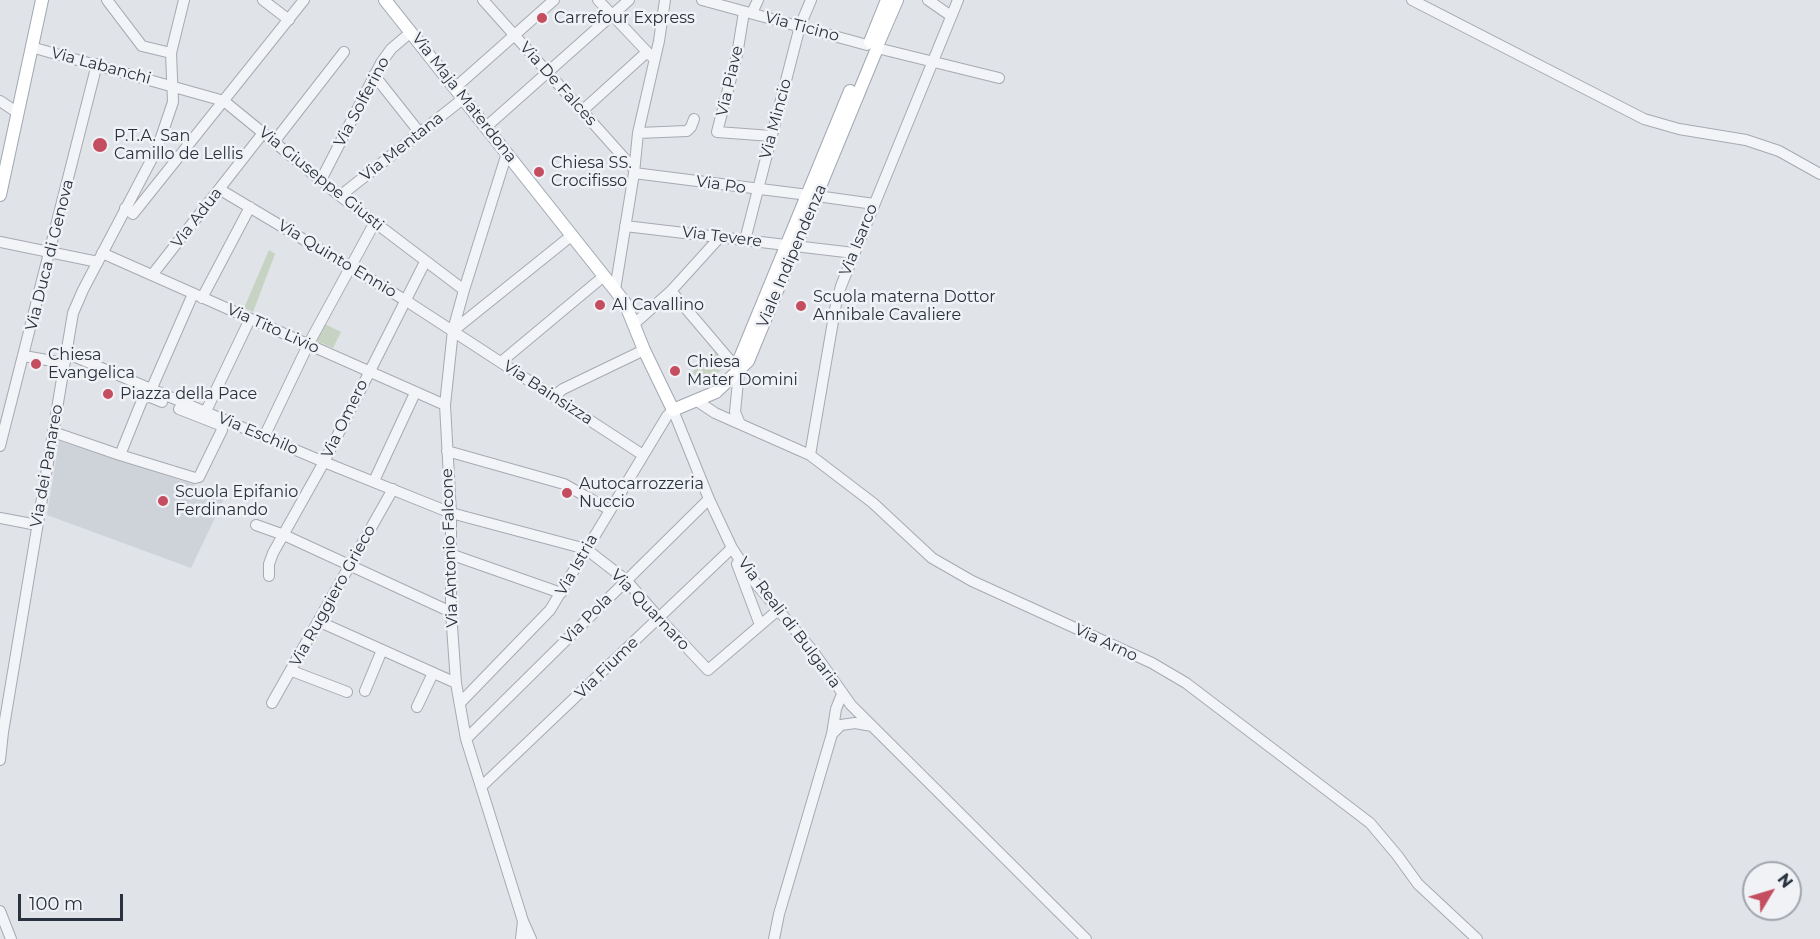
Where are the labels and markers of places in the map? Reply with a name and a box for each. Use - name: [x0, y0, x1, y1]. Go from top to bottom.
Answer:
- place label: Carrefour Express: [554, 8, 695, 28]
- marker: Carrefour Express: [535, 11, 549, 25]
- place label: P.T.A. San Camillo de Lellis: [114, 126, 243, 164]
- marker: P.T.A. San Camillo de Lellis: [91, 136, 109, 154]
- place label: Chiesa SS. Crocifisso: [551, 153, 632, 191]
- marker: Chiesa SS. Crocifisso: [532, 165, 546, 179]
- place label: Scuola materna Dottor Annibale Cavaliere: [813, 287, 996, 325]
- place label: Al Cavallino: [612, 295, 704, 315]
- marker: Al Cavallino: [593, 298, 607, 312]
- marker: Scuola materna Dottor Annibale Cavaliere: [794, 299, 808, 313]
- place label: Chiesa Evangelica: [48, 345, 135, 383]
- place label: Chiesa Mater Domini: [687, 352, 798, 390]
- marker: Chiesa Evangelica: [29, 357, 43, 371]
- marker: Chiesa Mater Domini: [668, 364, 682, 378]
- place label: Piazza della Pace: [120, 384, 257, 404]
- marker: Piazza della Pace: [101, 387, 115, 401]
- place label: Autocarrozzeria Nuccio: [579, 474, 704, 512]
- place label: Scuola Epifanio Ferdinando: [175, 482, 298, 520]
- marker: Autocarrozzeria Nuccio: [560, 486, 574, 500]
- marker: Scuola Epifanio Ferdinando: [156, 494, 170, 508]

